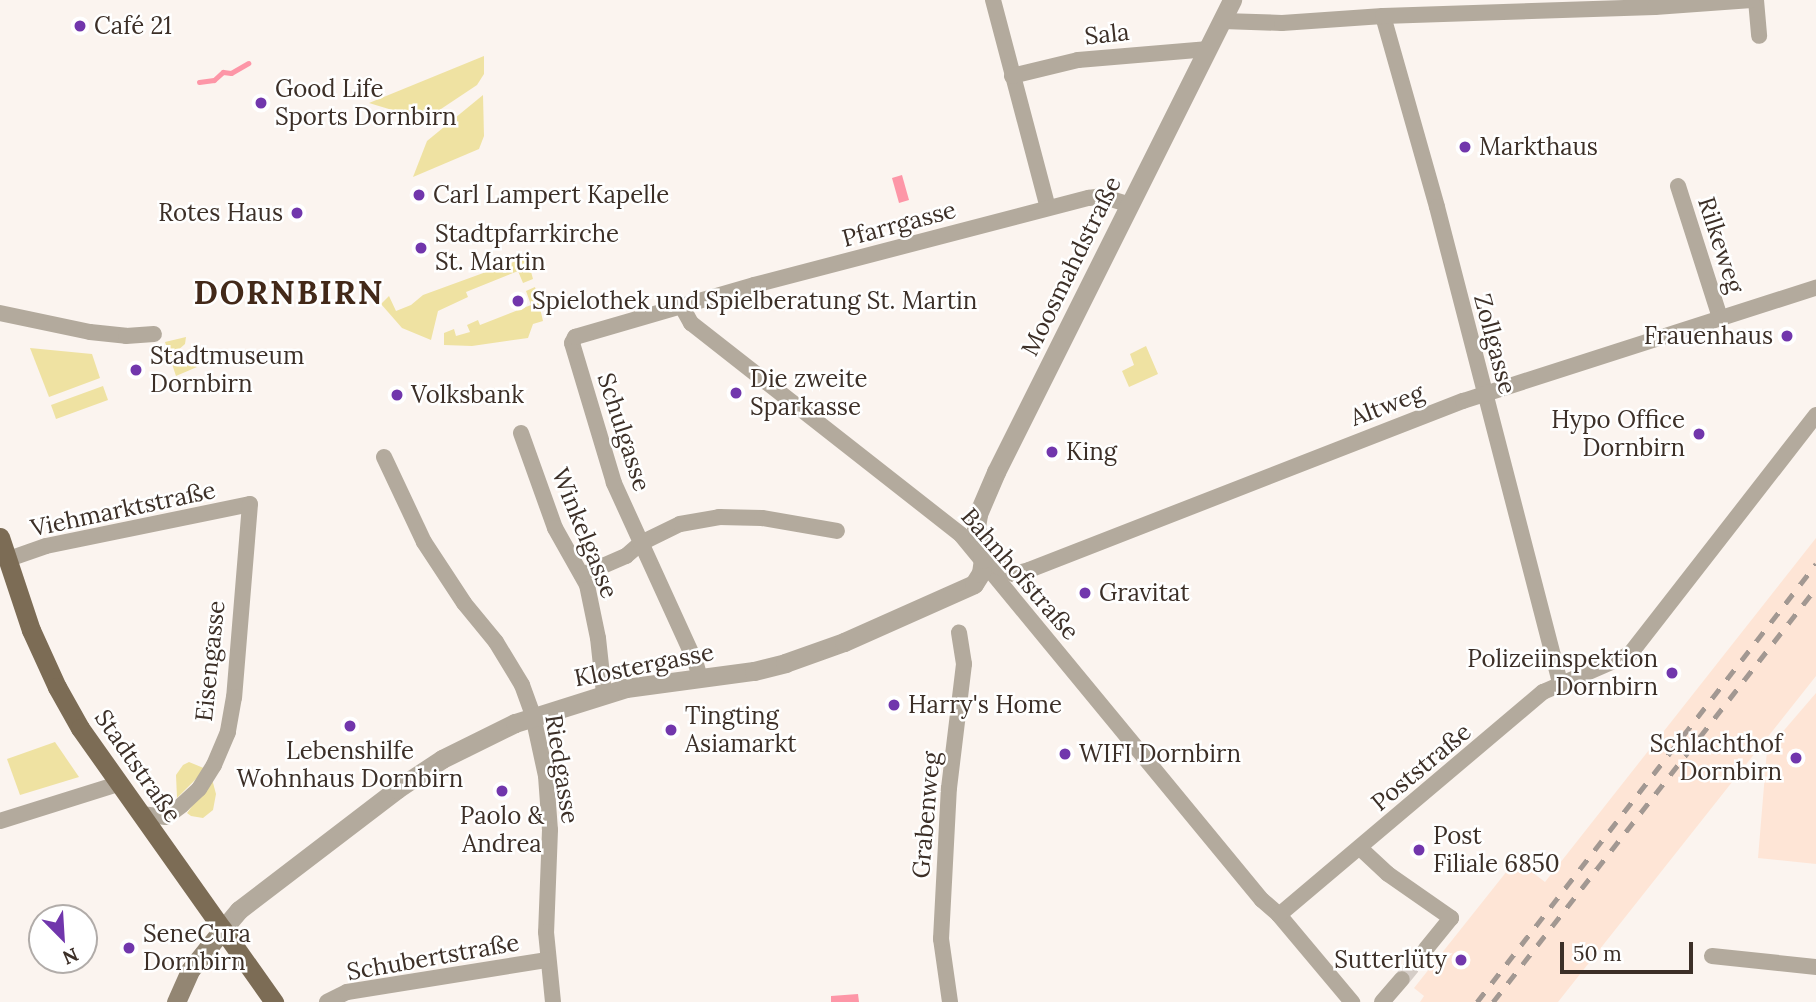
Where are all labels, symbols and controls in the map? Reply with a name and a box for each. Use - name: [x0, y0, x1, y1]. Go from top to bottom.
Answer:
- place label: Café 21: [94, 12, 172, 40]
- street label: Sala: [1083, 17, 1131, 51]
- marker: Café 21: [72, 18, 88, 34]
- place label: Good Life Sports Dornbirn: [275, 75, 457, 131]
- marker: Good Life Sports Dornbirn: [253, 95, 269, 111]
- place label: Markthaus: [1479, 133, 1598, 161]
- marker: Markthaus: [1457, 139, 1473, 155]
- street label: Moosmahdstraße: [1015, 172, 1127, 360]
- place label: Carl Lampert Kapelle: [433, 181, 669, 209]
- marker: Carl Lampert Kapelle: [411, 187, 427, 203]
- street label: Rilkeweg: [1692, 193, 1750, 297]
- street label: Pfarrgasse: [839, 195, 959, 253]
- place label: Rotes Haus: [158, 199, 283, 227]
- marker: Rotes Haus: [289, 205, 305, 221]
- place label: Stadtpfarrkirche St. Martin: [435, 220, 619, 276]
- marker: Stadtpfarrkirche St. Martin: [413, 240, 429, 256]
- district label: DORNBIRN: [194, 274, 384, 312]
- place label: Spielothek und Spielberatung St. Martin: [532, 287, 977, 315]
- street label: Zollgasse: [1468, 291, 1522, 397]
- marker: Spielothek und Spielberatung St. Martin: [510, 293, 526, 309]
- place label: Frauenhaus: [1644, 322, 1773, 350]
- marker: Frauenhaus: [1779, 328, 1795, 344]
- place label: Stadtmuseum Dornbirn: [150, 342, 304, 398]
- marker: Stadtmuseum Dornbirn: [128, 362, 144, 378]
- place label: Die zweite Sparkasse: [750, 365, 868, 421]
- street label: Schulgasse: [591, 369, 657, 495]
- street label: Altweg: [1346, 378, 1428, 432]
- place label: Volksbank: [411, 381, 524, 409]
- marker: Die zweite Sparkasse: [728, 385, 744, 401]
- marker: Volksbank: [389, 387, 405, 403]
- place label: Hypo Office Dornbirn: [1551, 406, 1685, 462]
- marker: Hypo Office Dornbirn: [1691, 426, 1707, 442]
- place label: King: [1066, 438, 1117, 466]
- marker: King: [1044, 444, 1060, 460]
- street label: Winkelgasse: [546, 464, 624, 602]
- street label: Viehmarktstraße: [28, 475, 218, 543]
- street label: Bahnhofstraße: [955, 502, 1085, 646]
- place label: Gravitat: [1099, 579, 1190, 607]
- marker: Gravitat: [1077, 585, 1093, 601]
- street label: Eisengasse: [189, 599, 231, 723]
- street label: Klostergasse: [572, 637, 716, 693]
- place label: Polizeiinspektion Dornbirn: [1467, 645, 1658, 701]
- marker: Polizeiinspektion Dornbirn: [1664, 665, 1680, 681]
- place label: Harry's Home: [908, 691, 1062, 719]
- marker: Harry's Home: [886, 697, 902, 713]
- place label: Tingting Asiamarkt: [685, 702, 797, 758]
- street label: Stadtstraße: [89, 704, 187, 828]
- street label: Riedgasse: [539, 712, 585, 826]
- street label: Poststraße: [1365, 717, 1477, 817]
- marker: Lebenshilfe Wohnhaus Dornbirn: [342, 718, 358, 734]
- marker: Tingting Asiamarkt: [663, 722, 679, 738]
- place label: Schlachthof Dornbirn: [1650, 730, 1782, 786]
- place label: Lebenshilfe Wohnhaus Dornbirn: [237, 737, 463, 793]
- place label: WIFI Dornbirn: [1079, 740, 1241, 768]
- marker: WIFI Dornbirn: [1057, 746, 1073, 762]
- street label: Grabenweg: [906, 750, 946, 880]
- marker: Schlachthof Dornbirn: [1788, 750, 1804, 766]
- marker: Paolo & Andrea: [494, 783, 510, 799]
- place label: Paolo & Andrea: [460, 802, 544, 858]
- place label: Post Filiale 6850: [1433, 822, 1560, 878]
- marker: Post Filiale 6850: [1411, 842, 1427, 858]
- north arrow: [28, 904, 98, 974]
- place label: SeneCura Dornbirn: [143, 920, 251, 976]
- street label: Schubertstraße: [345, 928, 521, 986]
- scale bar: [1564, 928, 1697, 972]
- marker: SeneCura Dornbirn: [121, 940, 137, 956]
- text: 50 m: [1573, 940, 1622, 967]
- text: N: [59, 942, 82, 970]
- place label: Sutterlüty: [1334, 946, 1447, 974]
- marker: Sutterlüty: [1453, 952, 1469, 968]

